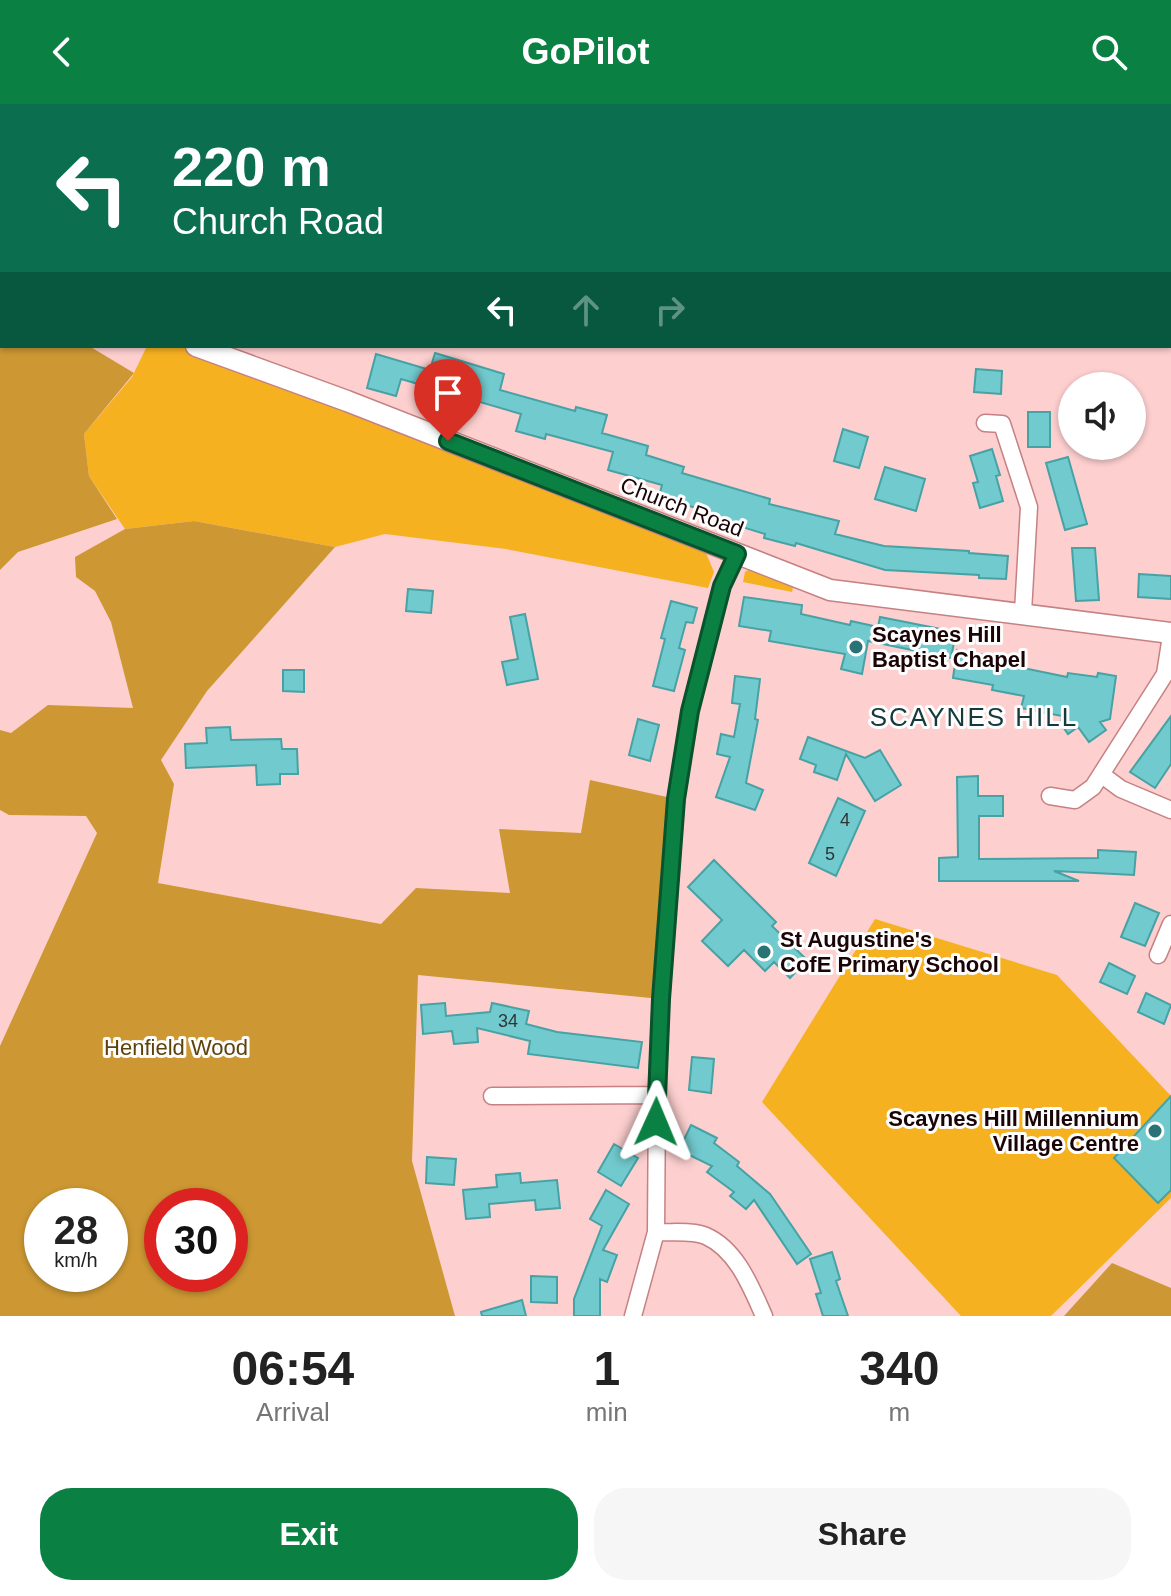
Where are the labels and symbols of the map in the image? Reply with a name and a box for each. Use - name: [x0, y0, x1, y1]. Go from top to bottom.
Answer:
- pin: [414, 359, 482, 441]
- street label: Church Road: [617, 472, 747, 542]
- place label: Scaynes Hill Baptist Chapel: [872, 622, 1026, 672]
- marker: Scaynes Hill Baptist Chapel: [847, 638, 865, 656]
- district label: SCAYNES HILL: [870, 702, 1078, 732]
- house number: 4: [840, 810, 850, 830]
- house number: 5: [825, 844, 835, 864]
- place label: St Augustine's CofE Primary School: [780, 927, 999, 977]
- marker: St Augustine's CofE Primary School: [755, 943, 773, 961]
- house number: 34: [498, 1011, 518, 1031]
- park label: Henfield Wood: [104, 1035, 248, 1060]
- position arrow: [614, 1080, 698, 1164]
- place label: Scaynes Hill Millennium Village Centre: [888, 1106, 1139, 1156]
- marker: Scaynes Hill Millennium Village Centre: [1146, 1122, 1164, 1140]
- speed limit sign: 30: [144, 1188, 248, 1292]

